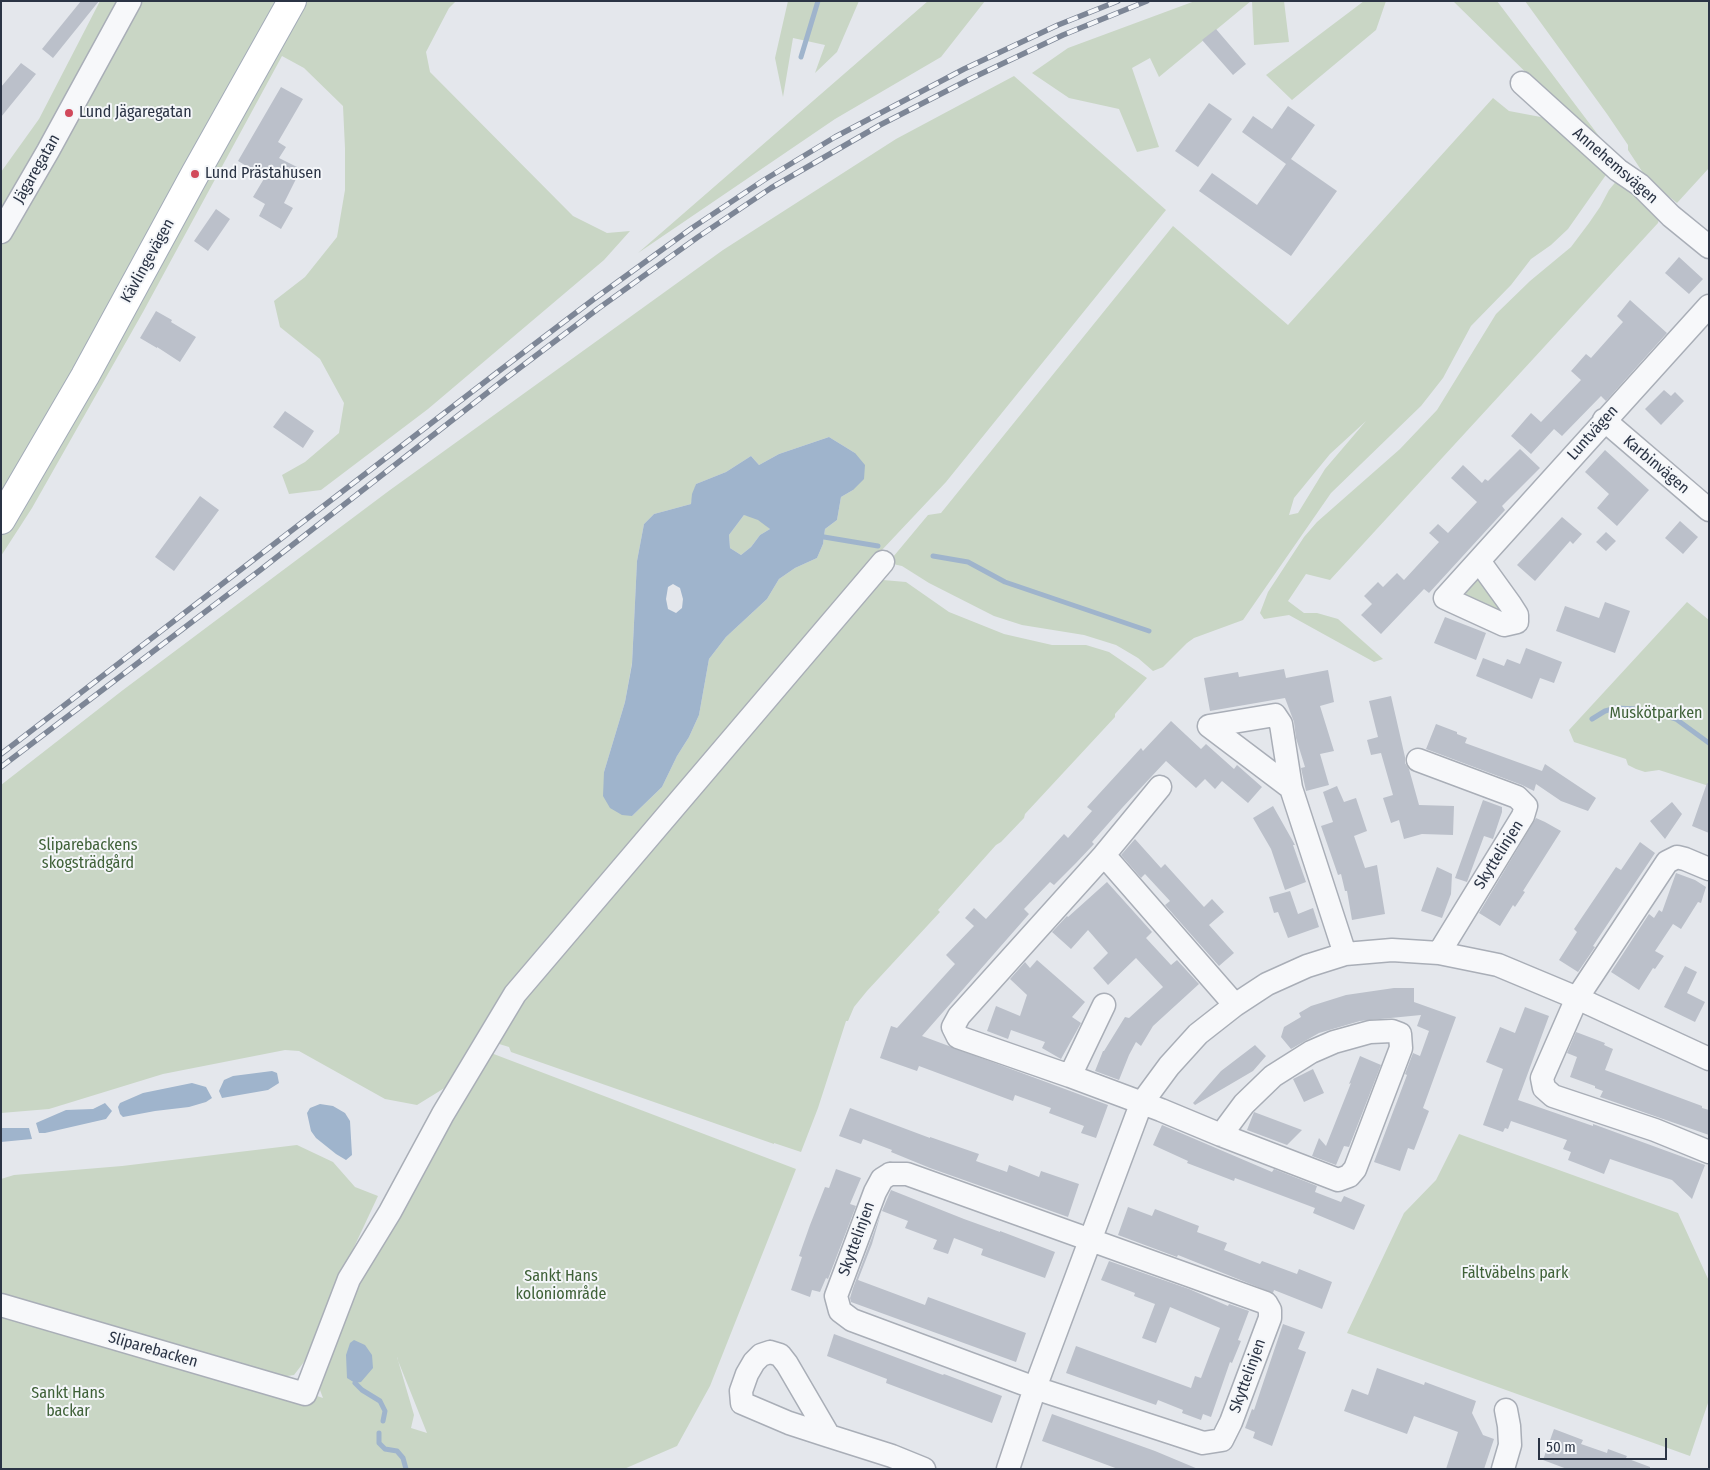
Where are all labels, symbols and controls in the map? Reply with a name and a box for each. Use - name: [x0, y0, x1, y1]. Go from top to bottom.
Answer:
- place label: Lund Jägaregatan: [79, 103, 192, 123]
- marker: Lund Jägaregatan: [63, 107, 75, 119]
- street label: Annehemsvägen: [1568, 124, 1662, 208]
- street label: Jägaregatan: [10, 131, 64, 207]
- place label: Lund Prästahusen: [205, 164, 322, 184]
- marker: Lund Prästahusen: [189, 168, 201, 180]
- street label: Kävlingevägen: [117, 216, 179, 306]
- street label: Luntvägen: [1563, 402, 1623, 464]
- street label: Karbinvägen: [1619, 432, 1693, 498]
- park label: Muskötparken: [1610, 704, 1702, 724]
- street label: Skyttelinjen: [1470, 817, 1528, 893]
- park label: Sliparebackens skogsträdgård: [39, 836, 137, 874]
- street label: Skyttelinjen: [835, 1199, 879, 1279]
- park label: Fältväbelns park: [1462, 1264, 1568, 1284]
- park label: Sankt Hans koloniområde: [516, 1267, 606, 1305]
- street label: Sliparebacken: [106, 1328, 200, 1372]
- street label: Skyttelinjen: [1226, 1336, 1270, 1416]
- park label: Sankt Hans backar: [31, 1384, 105, 1422]
- scale bar: [1540, 1428, 1669, 1460]
- text: 50 m: [1546, 1438, 1576, 1456]

